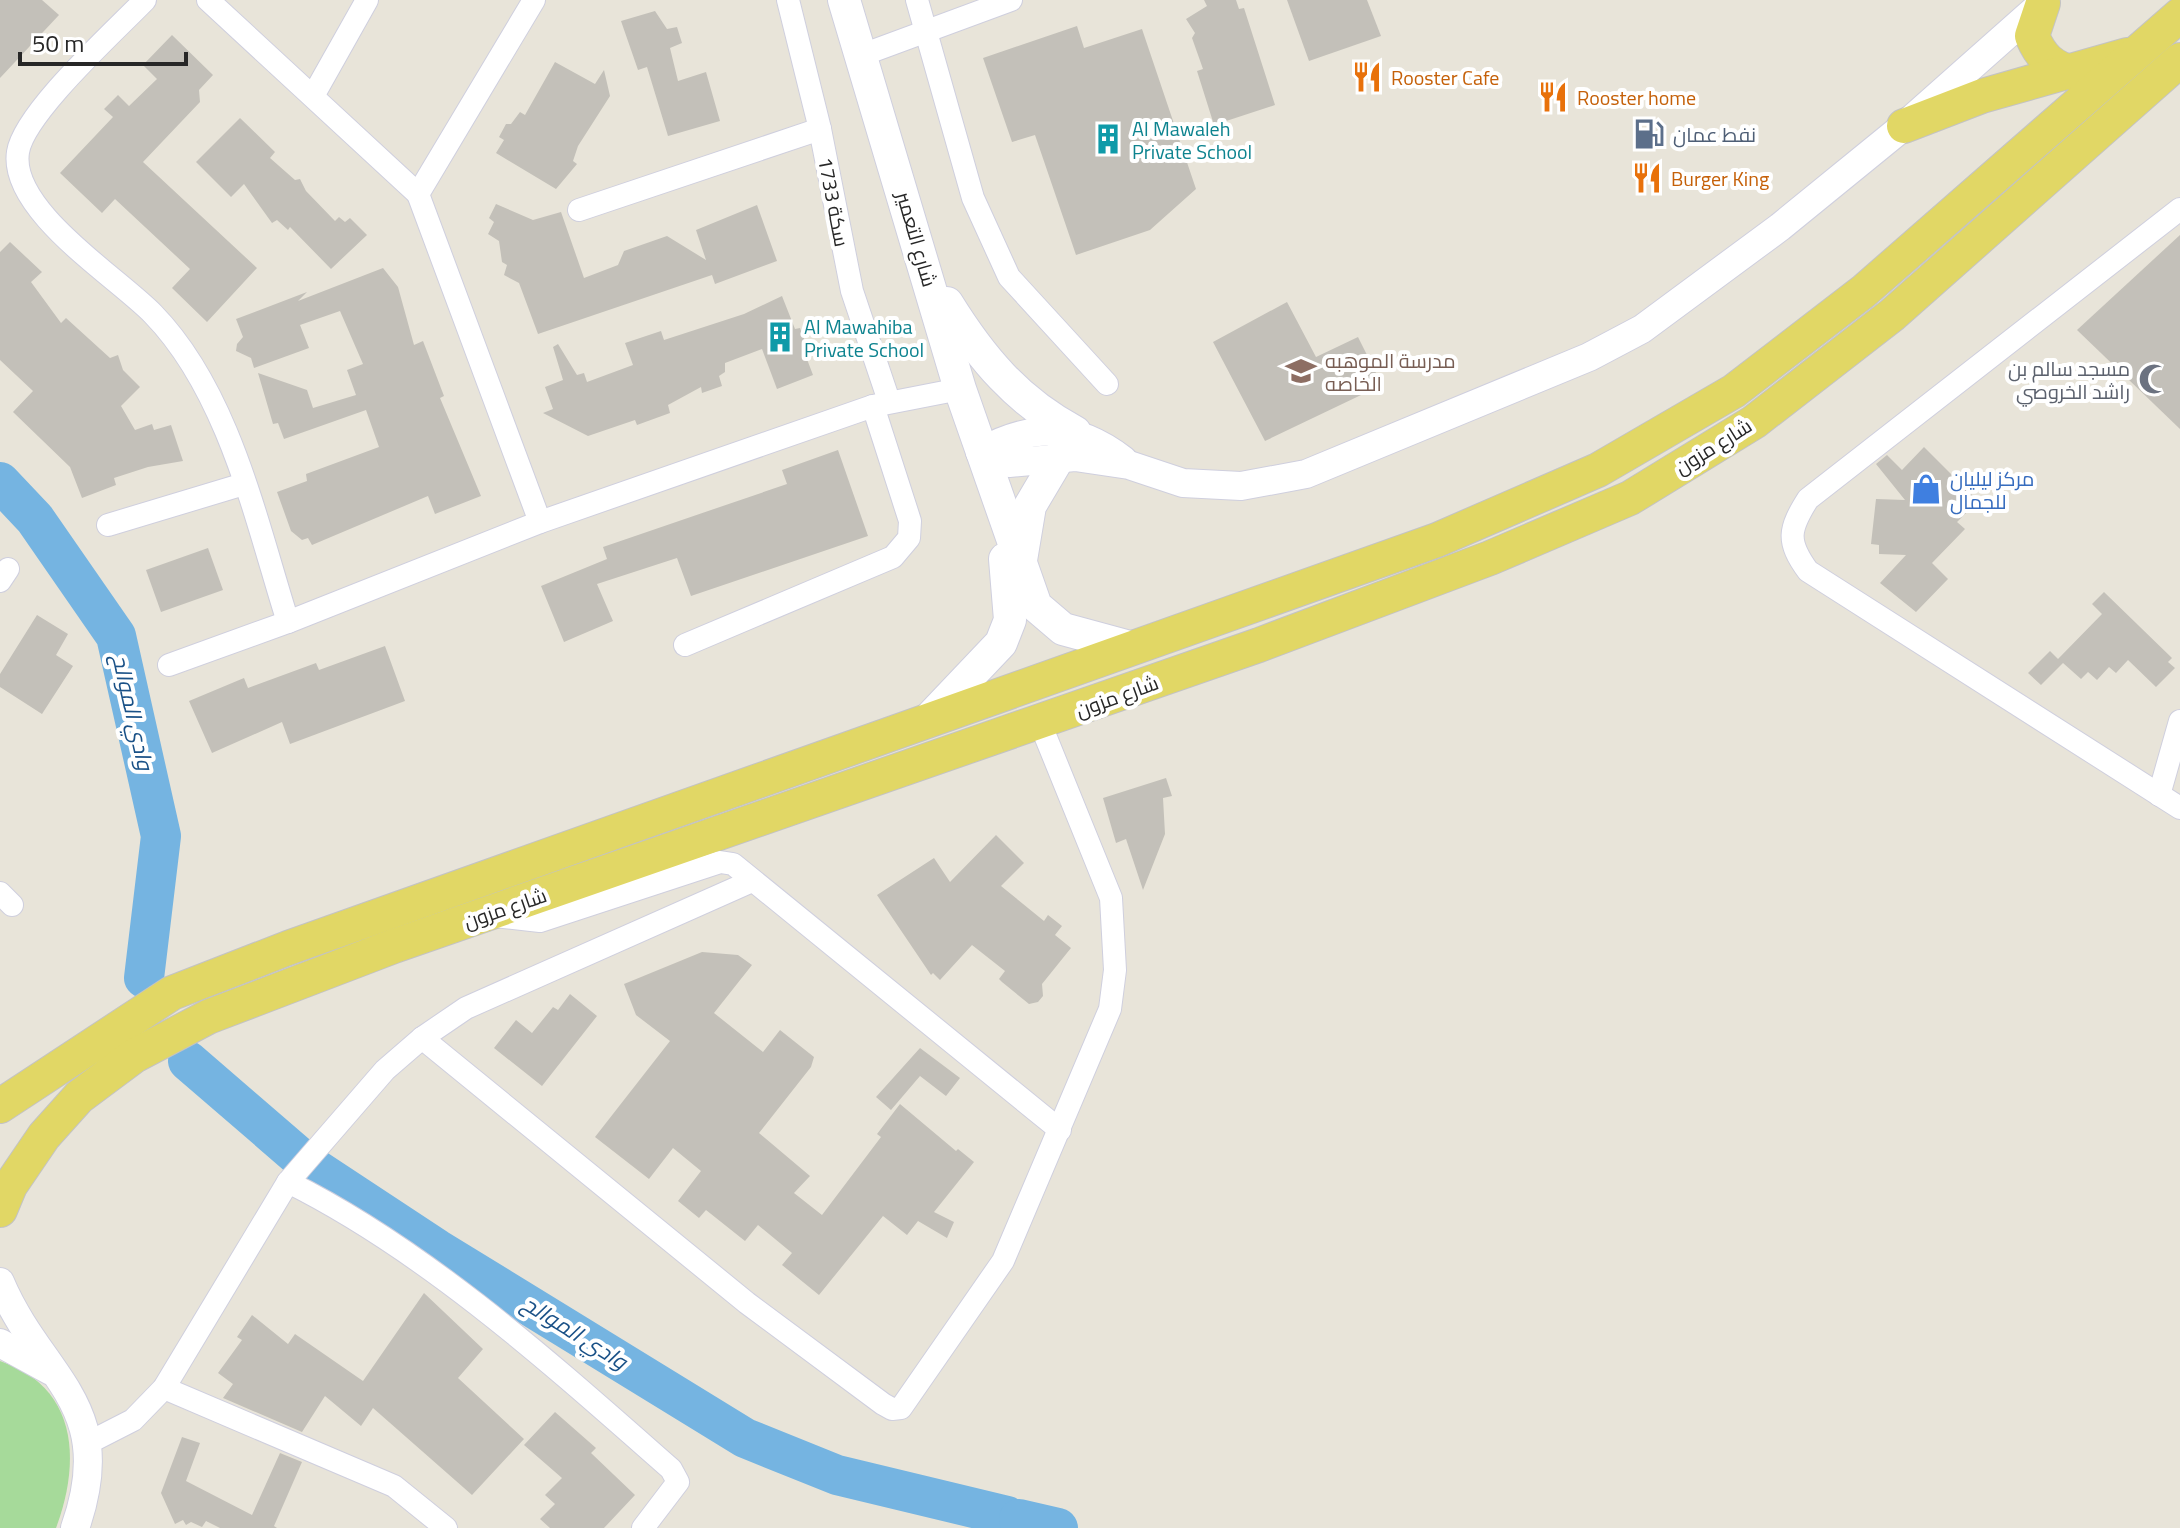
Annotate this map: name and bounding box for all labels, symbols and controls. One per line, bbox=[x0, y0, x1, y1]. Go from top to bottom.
scale bar bbox=[20, 16, 186, 66]
text: 50 m bbox=[32, 25, 84, 61]
restaurant icon: Rooster Cafe bbox=[1350, 60, 1384, 94]
place label: Rooster Cafe bbox=[1391, 62, 1499, 93]
restaurant icon: Rooster home bbox=[1536, 80, 1570, 114]
place label: Rooster home bbox=[1577, 82, 1696, 113]
place label: Al Mawaleh Private School bbox=[1132, 113, 1252, 167]
fuel station icon: نفط عمان bbox=[1632, 117, 1666, 151]
place label: نفط عمان bbox=[1673, 119, 1756, 150]
building icon: Al Mawaleh Private School bbox=[1091, 122, 1125, 156]
street label: سكة 1733 bbox=[810, 155, 858, 249]
restaurant icon: Burger King bbox=[1630, 161, 1664, 195]
place label: Burger King bbox=[1671, 163, 1769, 194]
street label: شارع التعمير bbox=[888, 187, 945, 290]
place label: Al Mawahiba Private School bbox=[804, 311, 924, 365]
building icon: Al Mawahiba Private School bbox=[763, 320, 797, 354]
place label: مدرسة الموهبه الخاصه bbox=[1325, 345, 1456, 399]
place label: مسجد سالم بن راشد الخروصي bbox=[2008, 353, 2130, 407]
school or university icon: مدرسة الموهبه الخاصه bbox=[1284, 354, 1318, 388]
mosque icon: مسجد سالم بن راشد الخروصي bbox=[2137, 362, 2171, 396]
street label: شارع مزون bbox=[1668, 410, 1758, 482]
place label: مركز ليليان للجمال bbox=[1950, 463, 2034, 517]
shop icon: مركز ليليان للجمال bbox=[1909, 472, 1943, 506]
water label: وادي الموالح bbox=[102, 650, 163, 776]
street label: شارع مزون bbox=[1071, 667, 1163, 725]
street label: شارع مزون bbox=[459, 879, 551, 937]
water label: وادي الموالح bbox=[514, 1286, 636, 1380]

